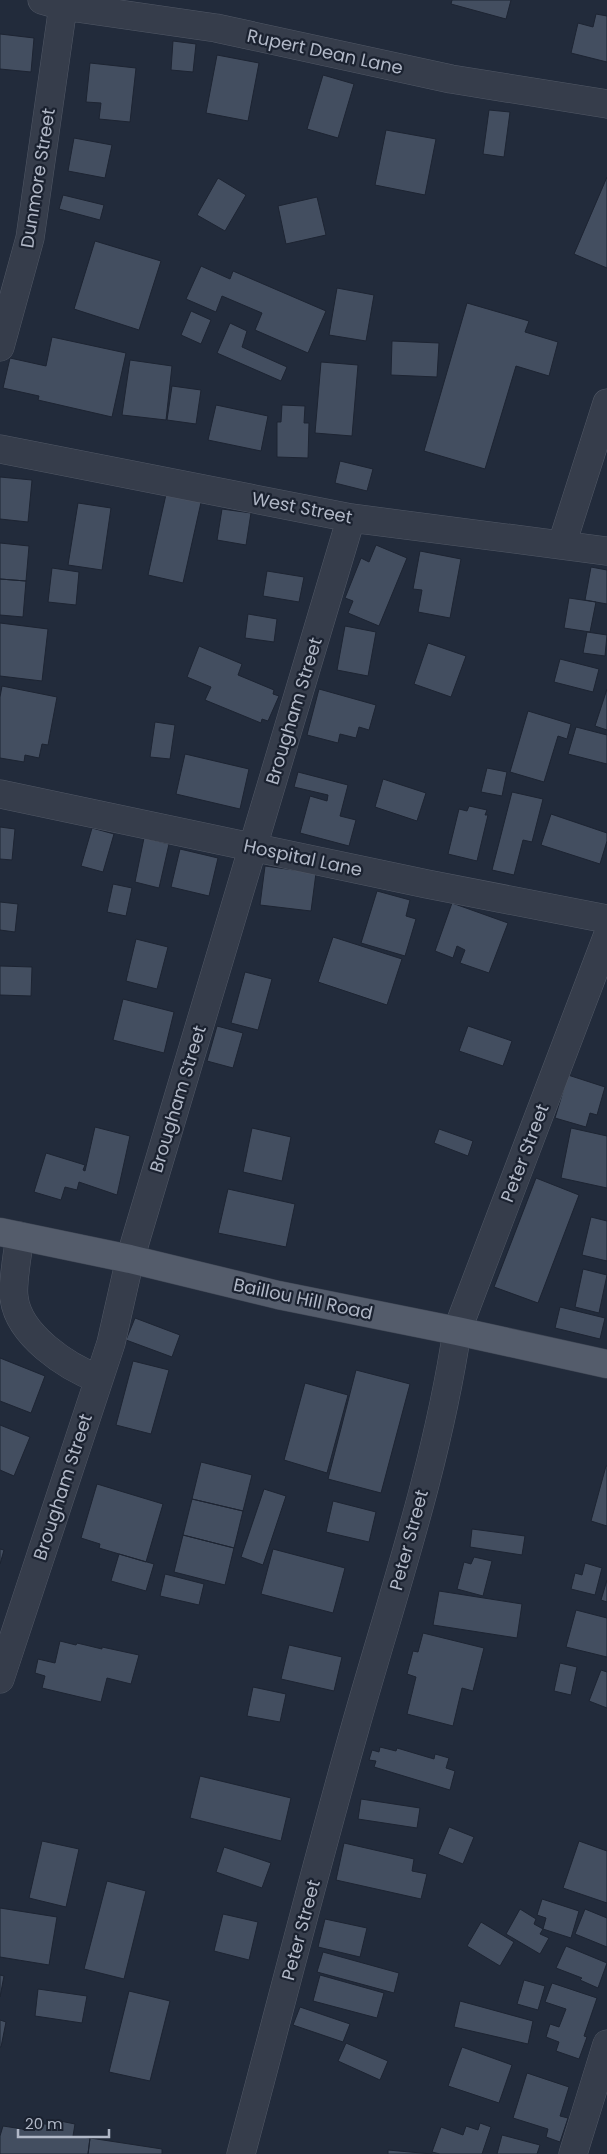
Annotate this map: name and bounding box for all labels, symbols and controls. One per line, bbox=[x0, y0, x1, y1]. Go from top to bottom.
street label: Rupert Dean Lane bbox=[245, 23, 405, 80]
street label: Dunmore Street bbox=[14, 106, 61, 250]
street label: West Street bbox=[250, 485, 355, 530]
street label: Brougham Street bbox=[259, 634, 328, 788]
street label: Hospital Lane bbox=[242, 833, 365, 882]
street label: Brougham Street bbox=[143, 1022, 212, 1176]
street label: Peter Street bbox=[494, 1100, 555, 1206]
street label: Baillou Hill Road bbox=[231, 1272, 375, 1325]
street label: Brougham Street bbox=[27, 1410, 98, 1563]
street label: Peter Street bbox=[383, 1487, 434, 1593]
street label: Peter Street bbox=[275, 1877, 326, 1983]
scale bar bbox=[18, 2106, 109, 2138]
text: 20 m bbox=[25, 2113, 63, 2134]

